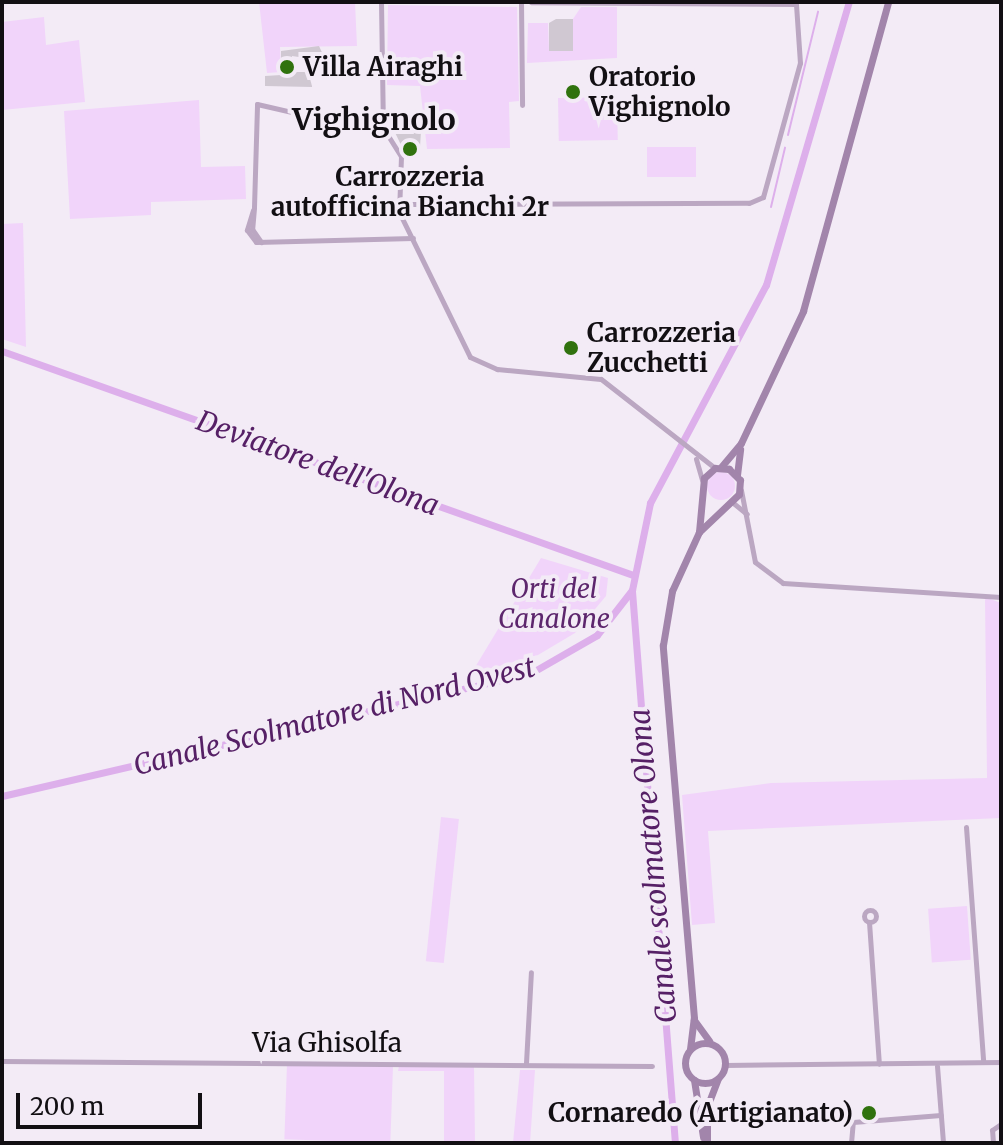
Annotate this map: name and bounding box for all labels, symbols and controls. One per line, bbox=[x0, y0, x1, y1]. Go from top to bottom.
place label: Villa Airaghi bbox=[303, 51, 463, 83]
marker: Villa Airaghi bbox=[278, 58, 296, 76]
place label: Oratorio Vighignolo bbox=[589, 61, 731, 122]
marker: Oratorio Vighignolo bbox=[564, 83, 582, 101]
district label: Vighignolo bbox=[292, 101, 456, 137]
marker: Carrozzeria autofficina Bianchi 2r bbox=[401, 140, 419, 158]
place label: Carrozzeria autofficina Bianchi 2r bbox=[271, 161, 549, 222]
place label: Carrozzeria Zucchetti bbox=[587, 317, 736, 378]
marker: Carrozzeria Zucchetti bbox=[562, 339, 580, 357]
water label: Deviatore dell'Olona bbox=[192, 404, 444, 522]
park label: Orti del Canalone bbox=[498, 573, 610, 634]
water label: Canale Scolmatore di Nord Ovest bbox=[130, 650, 538, 782]
water label: Canale scolmatore Olona bbox=[623, 708, 683, 1024]
street label: Via Ghisolfa bbox=[252, 1027, 402, 1059]
scale bar bbox=[20, 1077, 206, 1127]
text: 200 m bbox=[30, 1091, 104, 1122]
place label: Cornaredo (Artigianato) bbox=[548, 1097, 853, 1129]
marker: Cornaredo (Artigianato) bbox=[860, 1104, 878, 1122]

